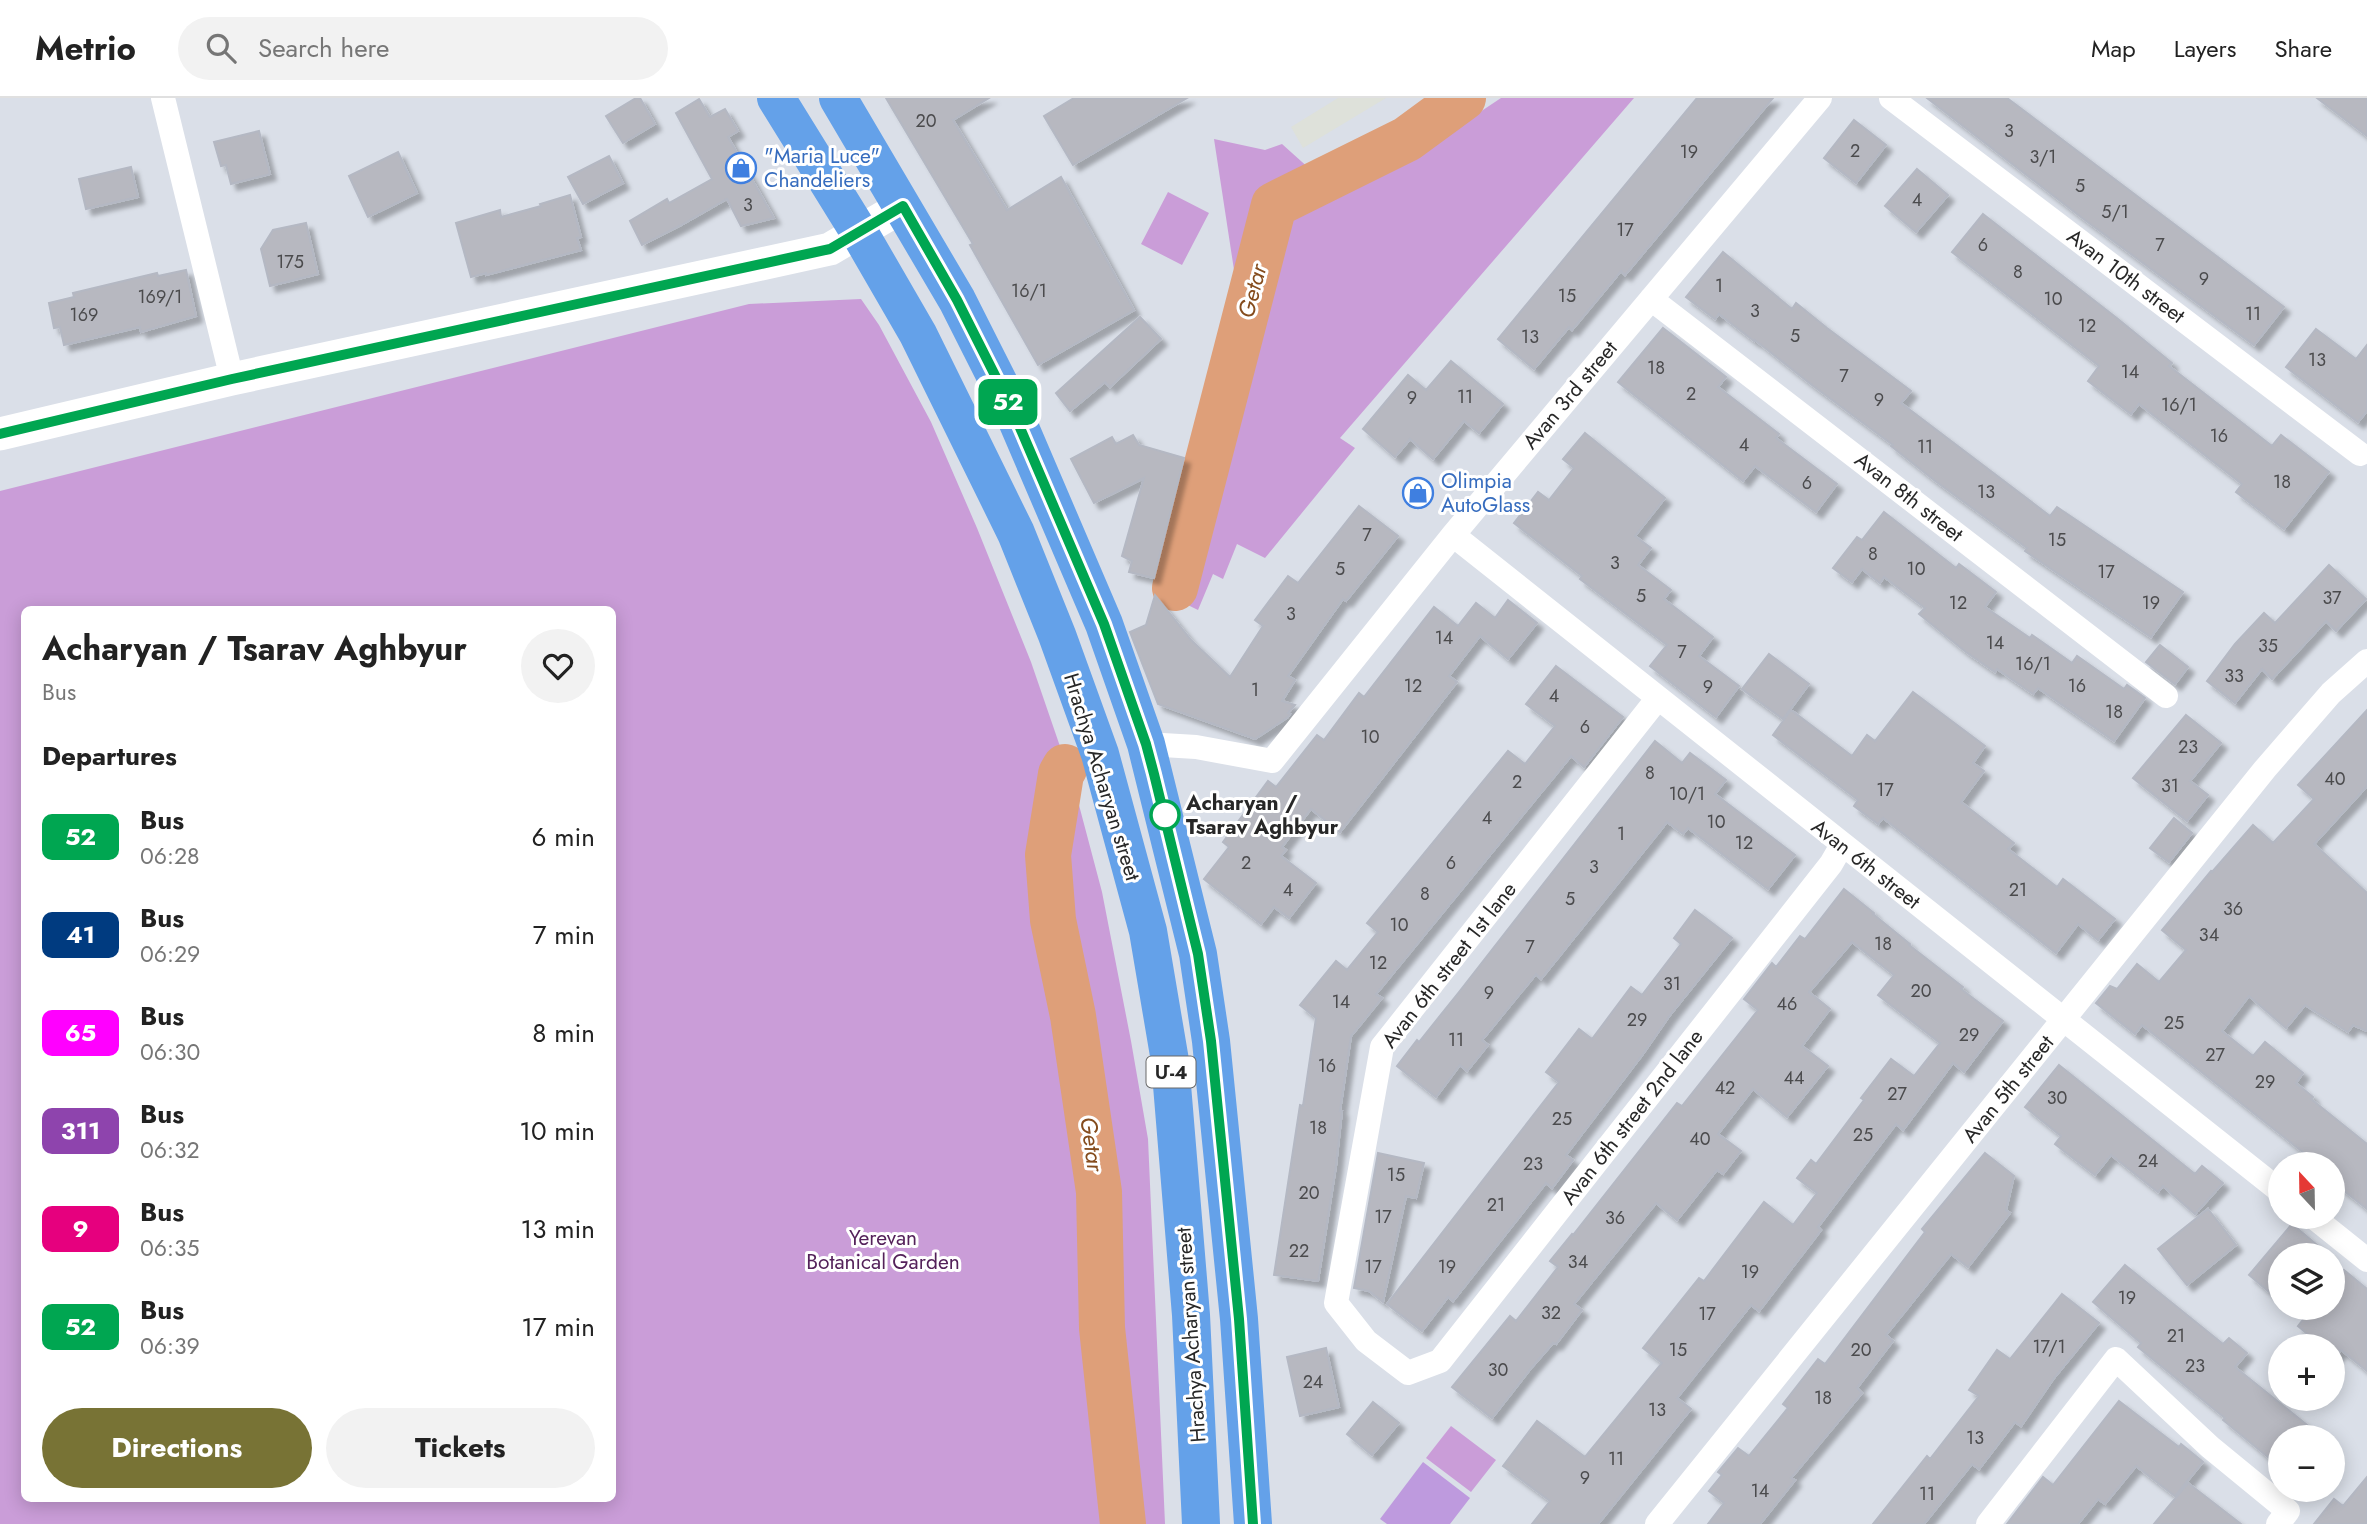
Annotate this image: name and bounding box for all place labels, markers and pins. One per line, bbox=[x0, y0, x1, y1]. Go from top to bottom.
place label: "Maria Luce" Chandeliers bbox=[764, 141, 880, 195]
shop icon: "Maria Luce" Chandeliers bbox=[724, 151, 758, 185]
place label: Olimpia AutoGlass bbox=[1441, 466, 1530, 520]
shop icon: Olimpia AutoGlass bbox=[1401, 476, 1435, 510]
place label: Acharyan / Tsarav Aghbyur bbox=[1185, 788, 1339, 842]
marker: Acharyan / Tsarav Aghbyur bbox=[1150, 800, 1180, 830]

